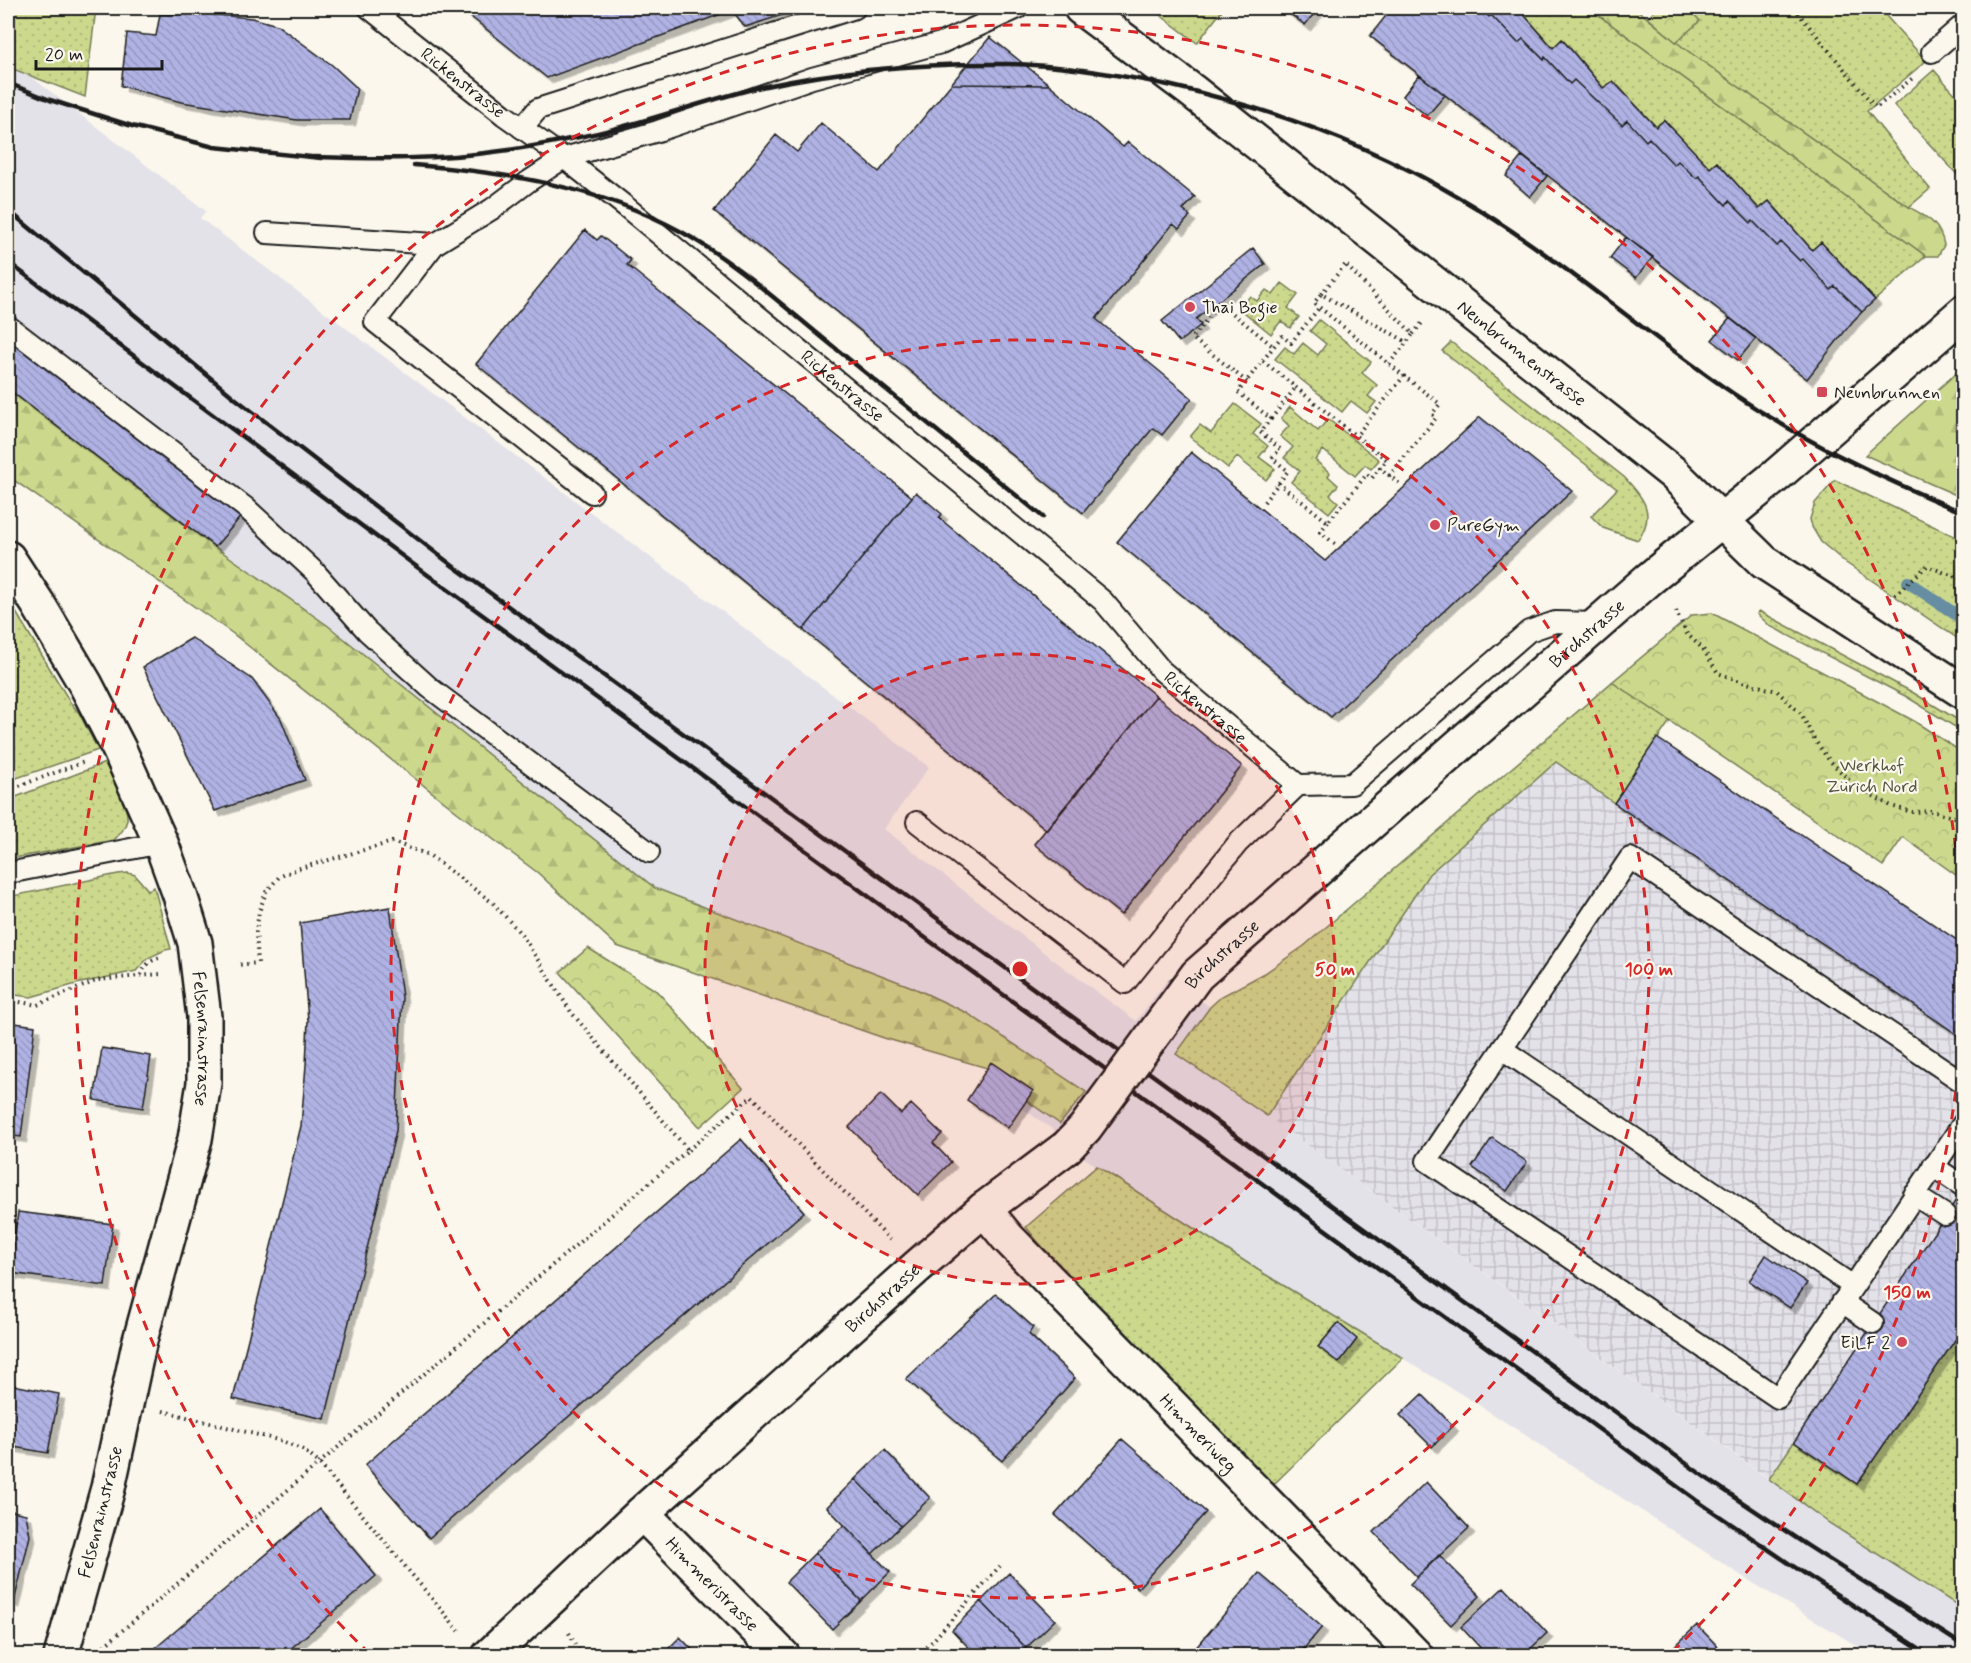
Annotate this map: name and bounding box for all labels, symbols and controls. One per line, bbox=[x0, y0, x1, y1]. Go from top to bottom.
scale bar bbox=[36, 33, 162, 71]
street label: Rickenstrasse bbox=[415, 42, 510, 124]
text: 20 m bbox=[45, 43, 83, 67]
street label: Neunbrunnenstrasse bbox=[1452, 295, 1591, 413]
place label: Thai Bogie bbox=[1202, 296, 1278, 322]
marker: Thai Bogie bbox=[1183, 300, 1197, 314]
street label: Rickenstrasse bbox=[795, 345, 889, 428]
place label: Neunbrunnen bbox=[1834, 381, 1940, 405]
marker: Neunbrunnen bbox=[1815, 385, 1829, 399]
place label: PureGym bbox=[1447, 514, 1520, 538]
marker: PureGym bbox=[1428, 518, 1442, 532]
street label: Birchstrasse bbox=[1545, 594, 1631, 674]
street label: Rickenstrasse bbox=[1158, 666, 1251, 750]
park label: Werkhof Zürich Nord bbox=[1826, 754, 1918, 799]
street label: Birchstrasse bbox=[1180, 915, 1265, 994]
text: 50 m bbox=[1315, 958, 1355, 982]
text: 100 m bbox=[1625, 958, 1673, 982]
centre of rings bbox=[1010, 959, 1030, 979]
street label: Felsenrainstrasse bbox=[186, 970, 215, 1108]
street label: Birchstrasse bbox=[840, 1259, 926, 1339]
text: 150 m bbox=[1883, 1281, 1931, 1305]
place label: EiLF 2 bbox=[1840, 1331, 1890, 1355]
marker: EiLF 2 bbox=[1895, 1335, 1909, 1349]
street label: Himmeriweg bbox=[1154, 1389, 1242, 1479]
street label: Felsenrainstrasse bbox=[73, 1444, 129, 1581]
street label: Himmeristrasse bbox=[659, 1532, 764, 1638]

